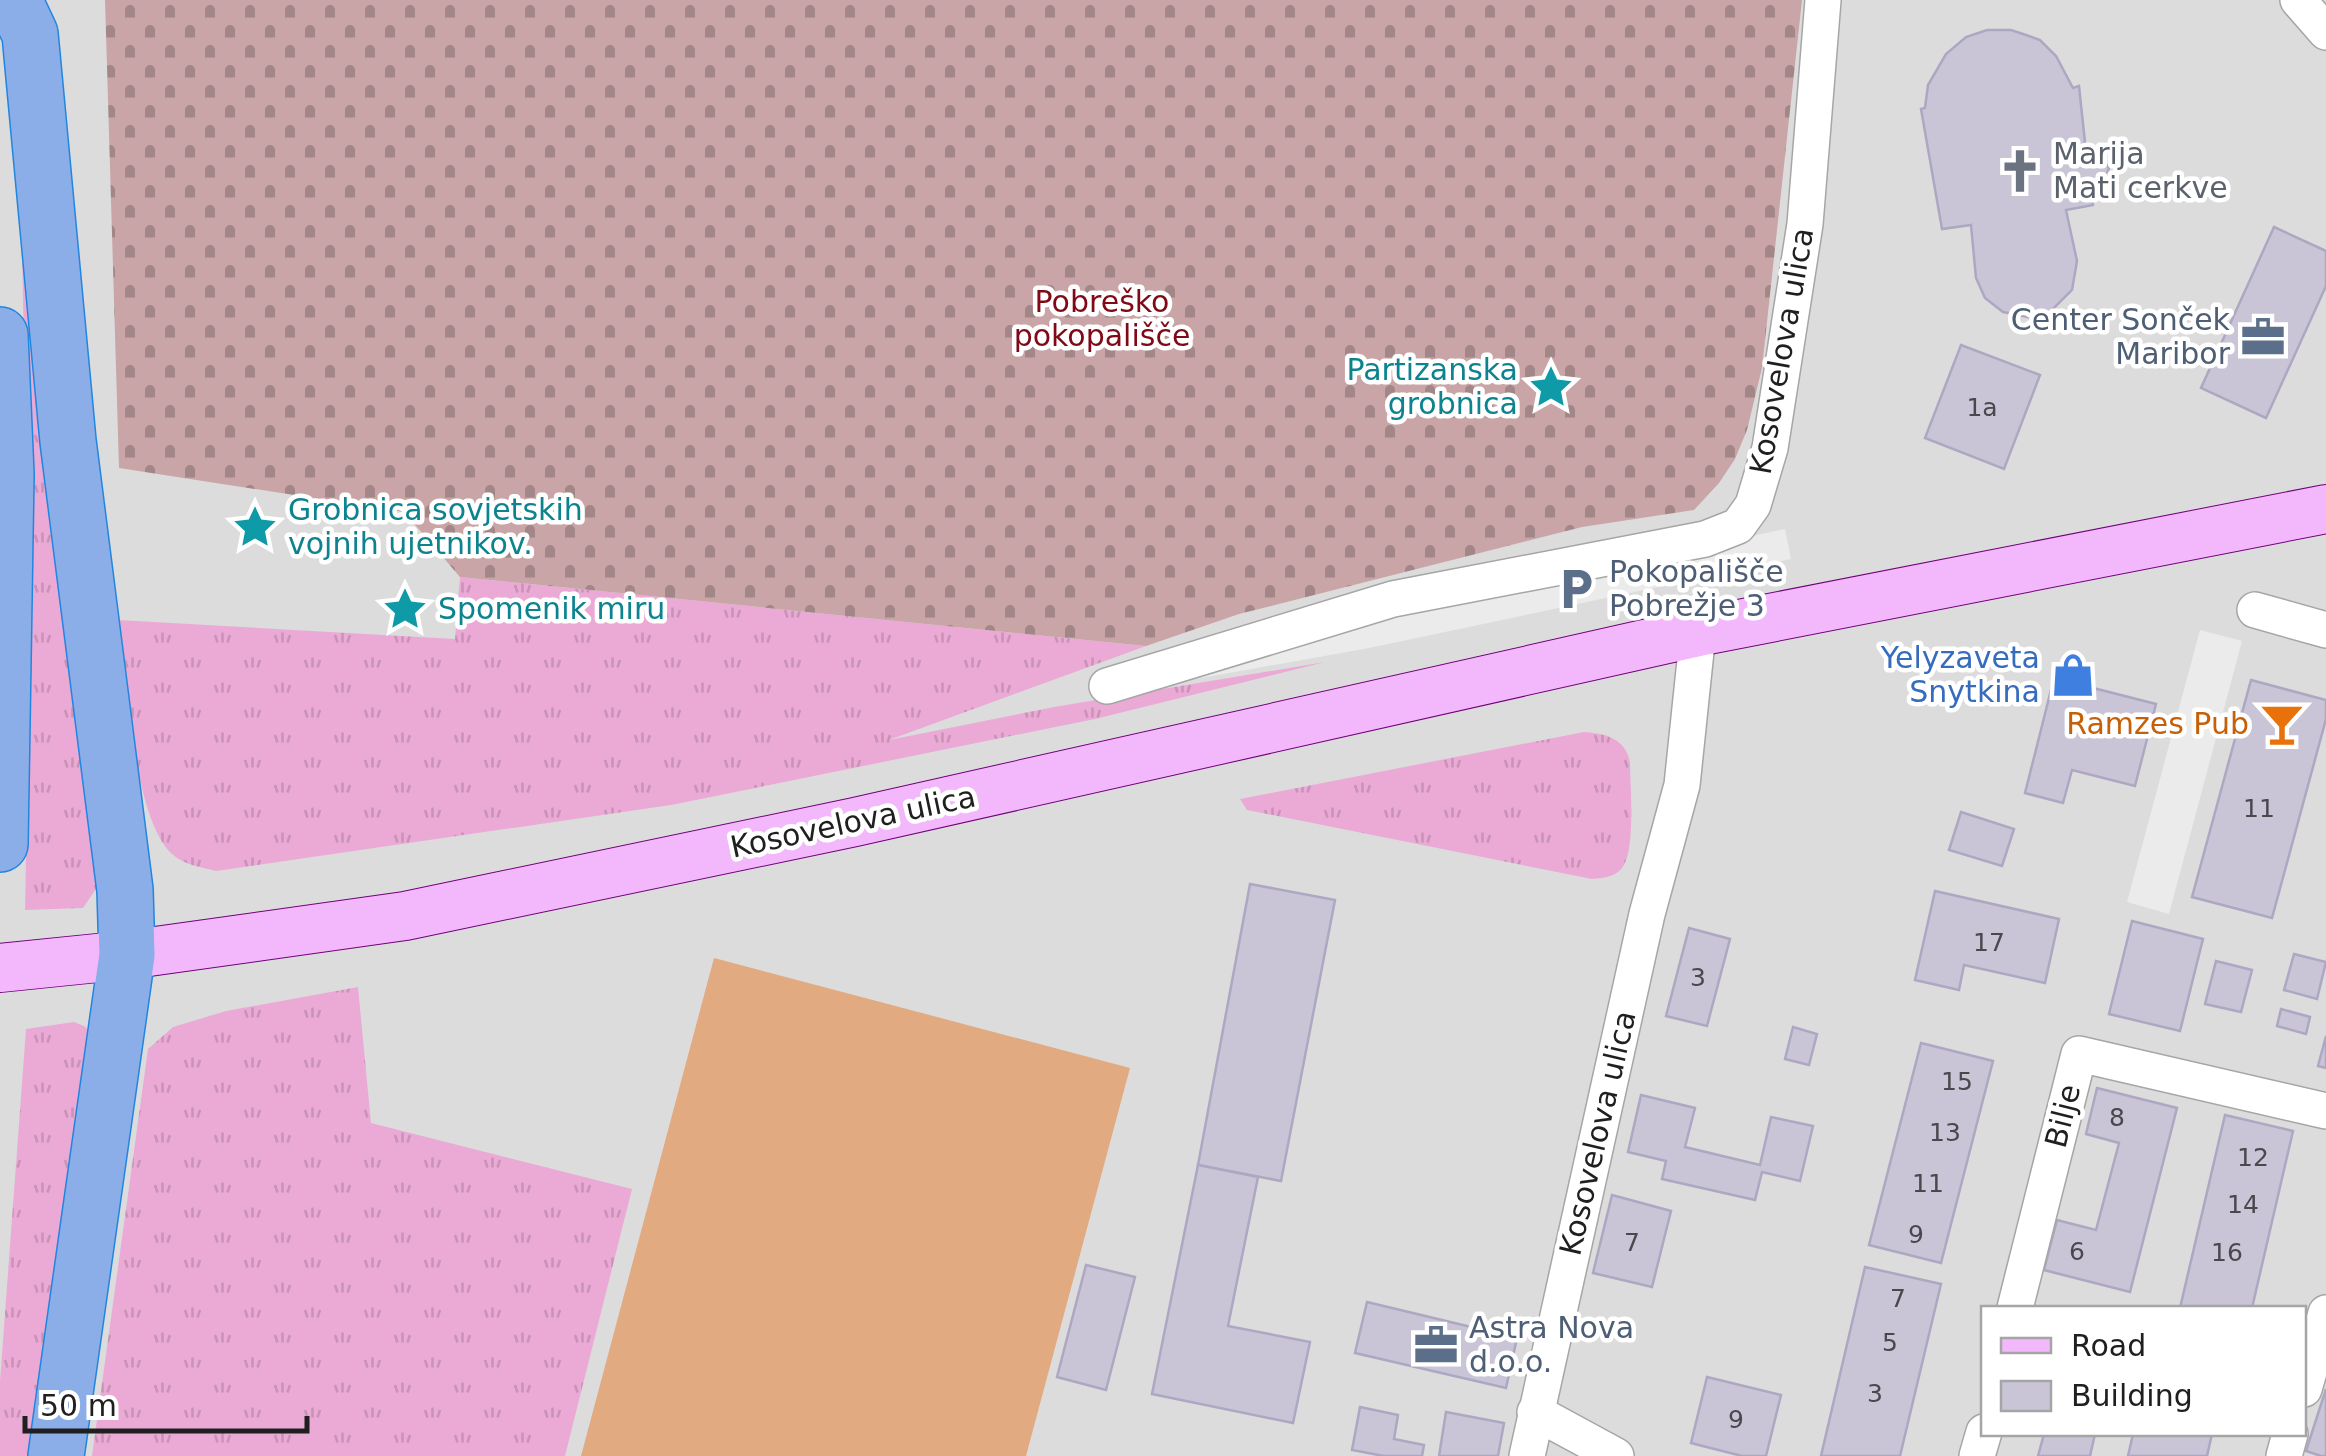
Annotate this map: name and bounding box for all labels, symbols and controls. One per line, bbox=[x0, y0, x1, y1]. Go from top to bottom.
place label: Marija Mati cerkve bbox=[2053, 136, 2228, 205]
church icon: Marija Mati cerkve bbox=[1996, 147, 2044, 195]
street label: Kosovelova ulica bbox=[1743, 225, 1820, 477]
park label: Pobreško pokopališče bbox=[1014, 284, 1190, 353]
place label: Center Sonček Maribor bbox=[2011, 302, 2231, 371]
office icon: Center Sonček Maribor bbox=[2239, 313, 2287, 361]
place label: Partizanska grobnica bbox=[1346, 352, 1518, 421]
place icon: Partizanska grobnica bbox=[1527, 363, 1575, 411]
house number: 1a bbox=[1966, 393, 1998, 422]
place label: Grobnica sovjetskih vojnih ujetnikov. bbox=[288, 492, 583, 561]
place icon: Grobnica sovjetskih vojnih ujetnikov. bbox=[231, 503, 279, 551]
place label: Pokopališče Pobrežje 3 bbox=[1609, 554, 1784, 623]
parking icon: Pokopališče Pobrežje 3 bbox=[1552, 565, 1600, 613]
place icon: Spomenik miru bbox=[381, 585, 429, 633]
place label: Spomenik miru bbox=[438, 591, 665, 626]
place label: Yelyzaveta Snytkina bbox=[1880, 640, 2040, 709]
shop icon: Yelyzaveta Snytkina bbox=[2049, 651, 2097, 699]
bar icon: Ramzes Pub bbox=[2258, 700, 2306, 748]
place label: Ramzes Pub bbox=[2066, 706, 2249, 741]
street label: Kosovelova ulica bbox=[727, 778, 979, 865]
house number: 11 bbox=[2243, 794, 2275, 823]
house number: 17 bbox=[1973, 928, 2005, 957]
house number: 3 bbox=[1690, 963, 1706, 992]
street label: Kosovelova ulica bbox=[1552, 1007, 1643, 1258]
house number: 15 bbox=[1941, 1067, 1973, 1096]
street label: Bilje bbox=[2038, 1081, 2087, 1151]
house number: 8 bbox=[2109, 1103, 2125, 1132]
house number: 13 bbox=[1929, 1118, 1961, 1147]
house number: 12 bbox=[2237, 1143, 2269, 1172]
house number: 11 bbox=[1912, 1169, 1944, 1198]
house number: 14 bbox=[2227, 1190, 2259, 1219]
house number: 9 bbox=[1908, 1220, 1924, 1249]
house number: 7 bbox=[1624, 1228, 1640, 1257]
house number: 6 bbox=[2069, 1237, 2085, 1266]
house number: 16 bbox=[2211, 1238, 2243, 1267]
house number: 7 bbox=[1890, 1284, 1906, 1313]
legend bbox=[1981, 1306, 2306, 1436]
place label: Astra Nova d.o.o. bbox=[1469, 1310, 1634, 1379]
office icon: Astra Nova d.o.o. bbox=[1412, 1321, 1460, 1369]
house number: 5 bbox=[1882, 1328, 1898, 1357]
text: Road bbox=[2071, 1328, 2146, 1363]
scale bar bbox=[25, 1371, 308, 1433]
text: Building bbox=[2071, 1378, 2193, 1413]
house number: 3 bbox=[1867, 1379, 1883, 1408]
text: 50 m bbox=[40, 1388, 117, 1423]
house number: 9 bbox=[1728, 1405, 1744, 1434]

